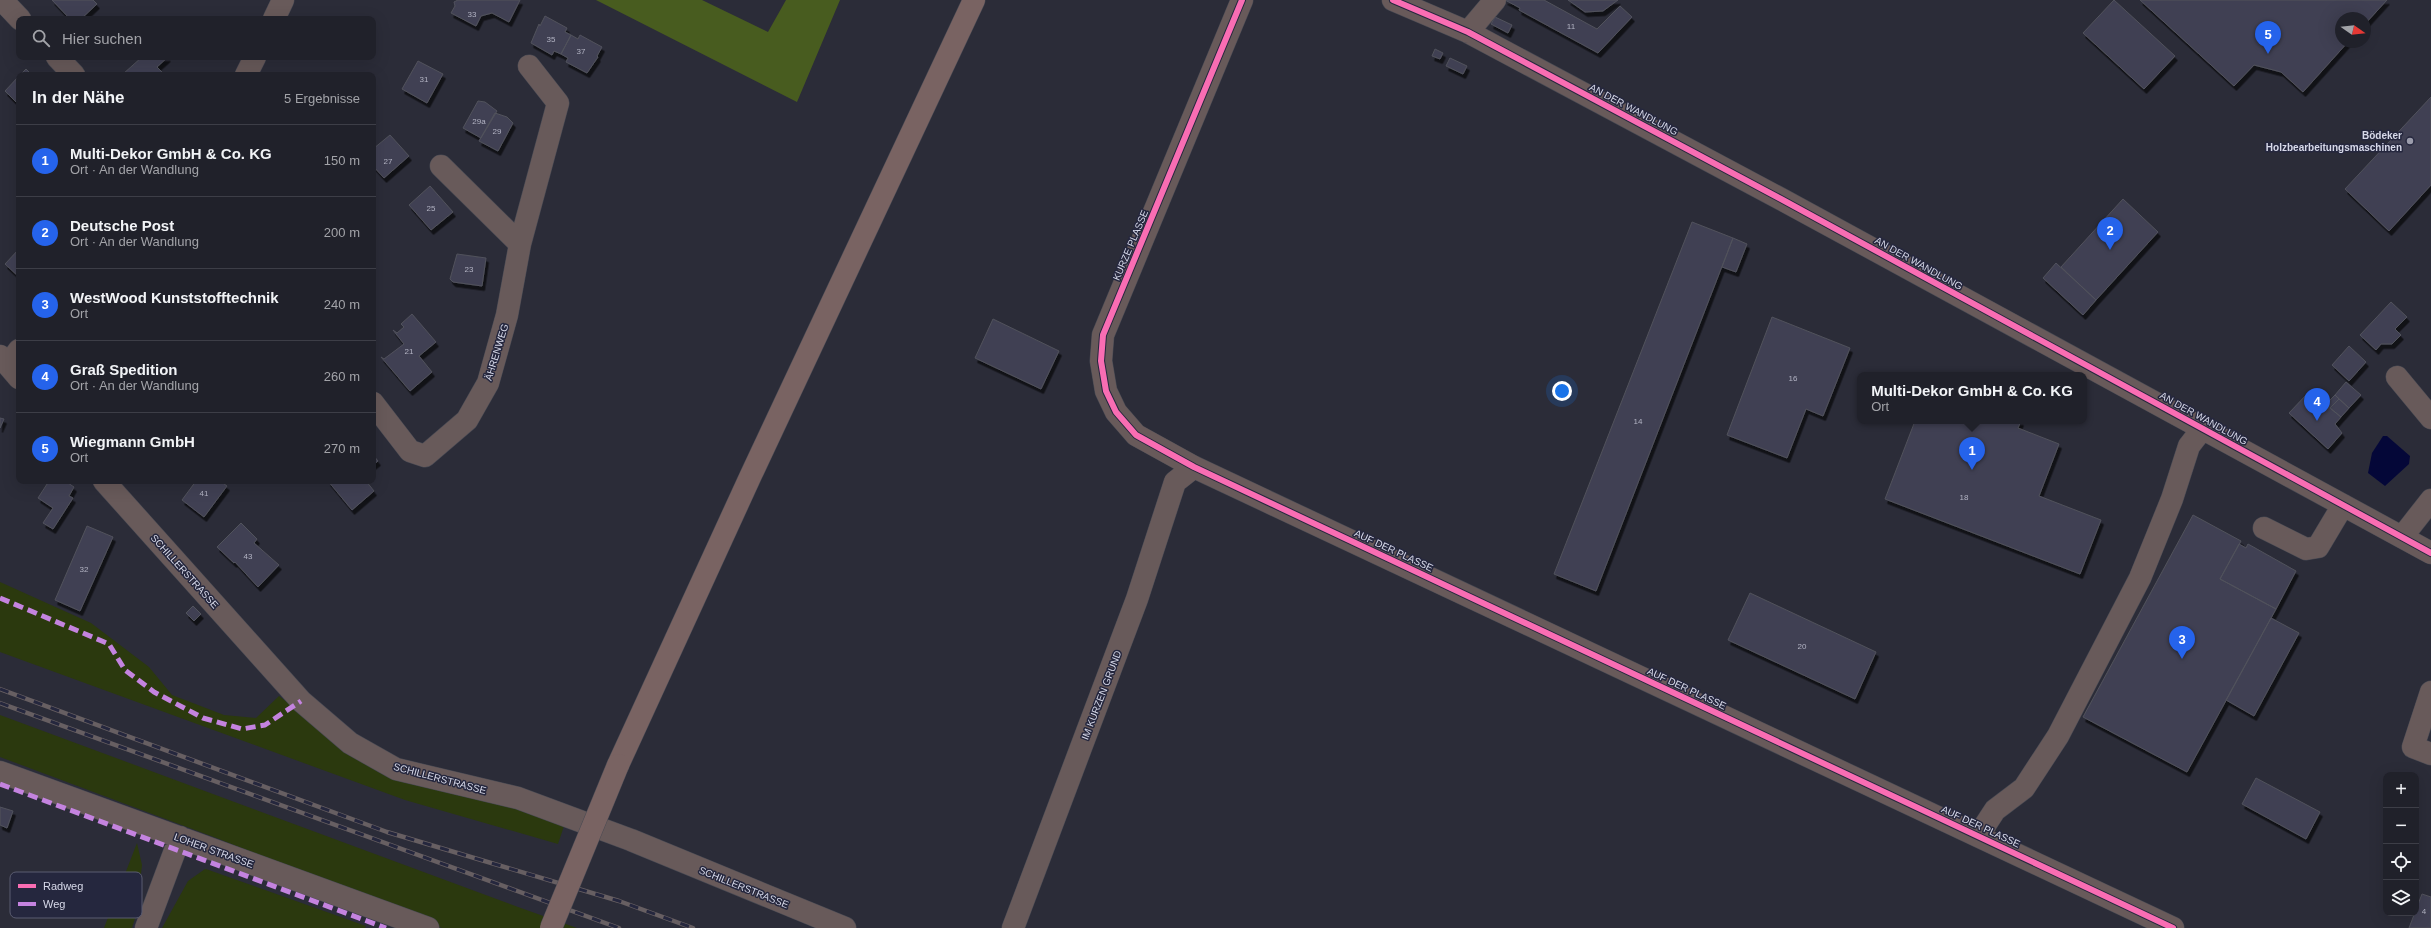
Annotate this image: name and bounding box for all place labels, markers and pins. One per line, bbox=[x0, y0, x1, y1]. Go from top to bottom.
pin: 5 bbox=[2255, 21, 2281, 54]
place label: Bödeker Holzbearbeitungsmaschinen bbox=[2266, 130, 2402, 153]
marker: Bödeker Holzbearbeitungsmaschinen bbox=[2405, 136, 2415, 146]
pin: 2 bbox=[2097, 217, 2123, 250]
pin: 4 bbox=[2304, 388, 2330, 421]
pin: 1 bbox=[1959, 437, 1985, 470]
pin: 3 bbox=[2169, 626, 2195, 659]

